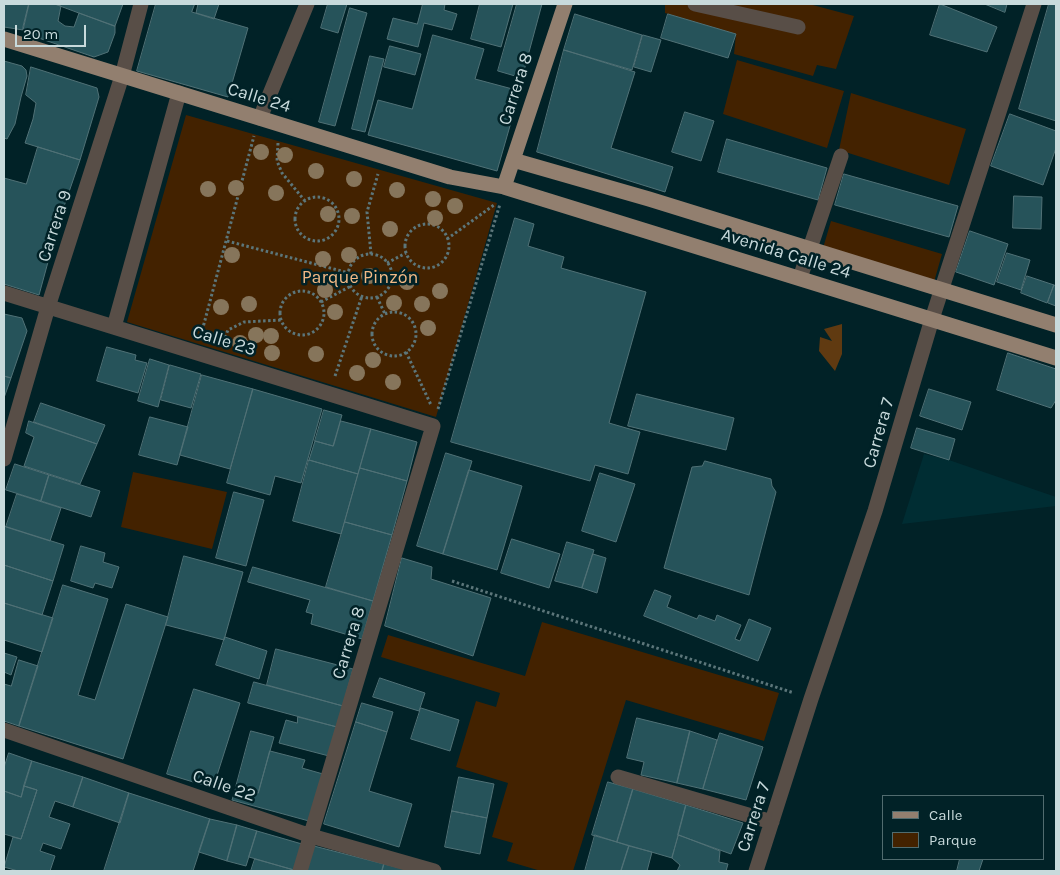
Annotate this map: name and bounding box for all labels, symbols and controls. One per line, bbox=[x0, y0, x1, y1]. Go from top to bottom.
scale bar bbox=[18, 15, 89, 47]
text: 20 m bbox=[23, 25, 58, 43]
street label: Carrera 8 bbox=[494, 50, 538, 128]
street label: Calle 24 bbox=[225, 78, 293, 118]
street label: Carrera 9 bbox=[33, 187, 77, 265]
street label: Avenida Calle 24 bbox=[719, 224, 853, 284]
park label: Parque Pinzón bbox=[302, 267, 418, 289]
street label: Calle 23 bbox=[189, 321, 259, 361]
street label: Carrera 7 bbox=[859, 395, 899, 471]
street label: Carrera 8 bbox=[328, 604, 370, 682]
street label: Calle 22 bbox=[190, 765, 258, 807]
street label: Carrera 7 bbox=[733, 779, 775, 855]
legend bbox=[882, 795, 1045, 860]
text: Calle bbox=[929, 806, 963, 824]
text: Parque bbox=[929, 831, 977, 849]

